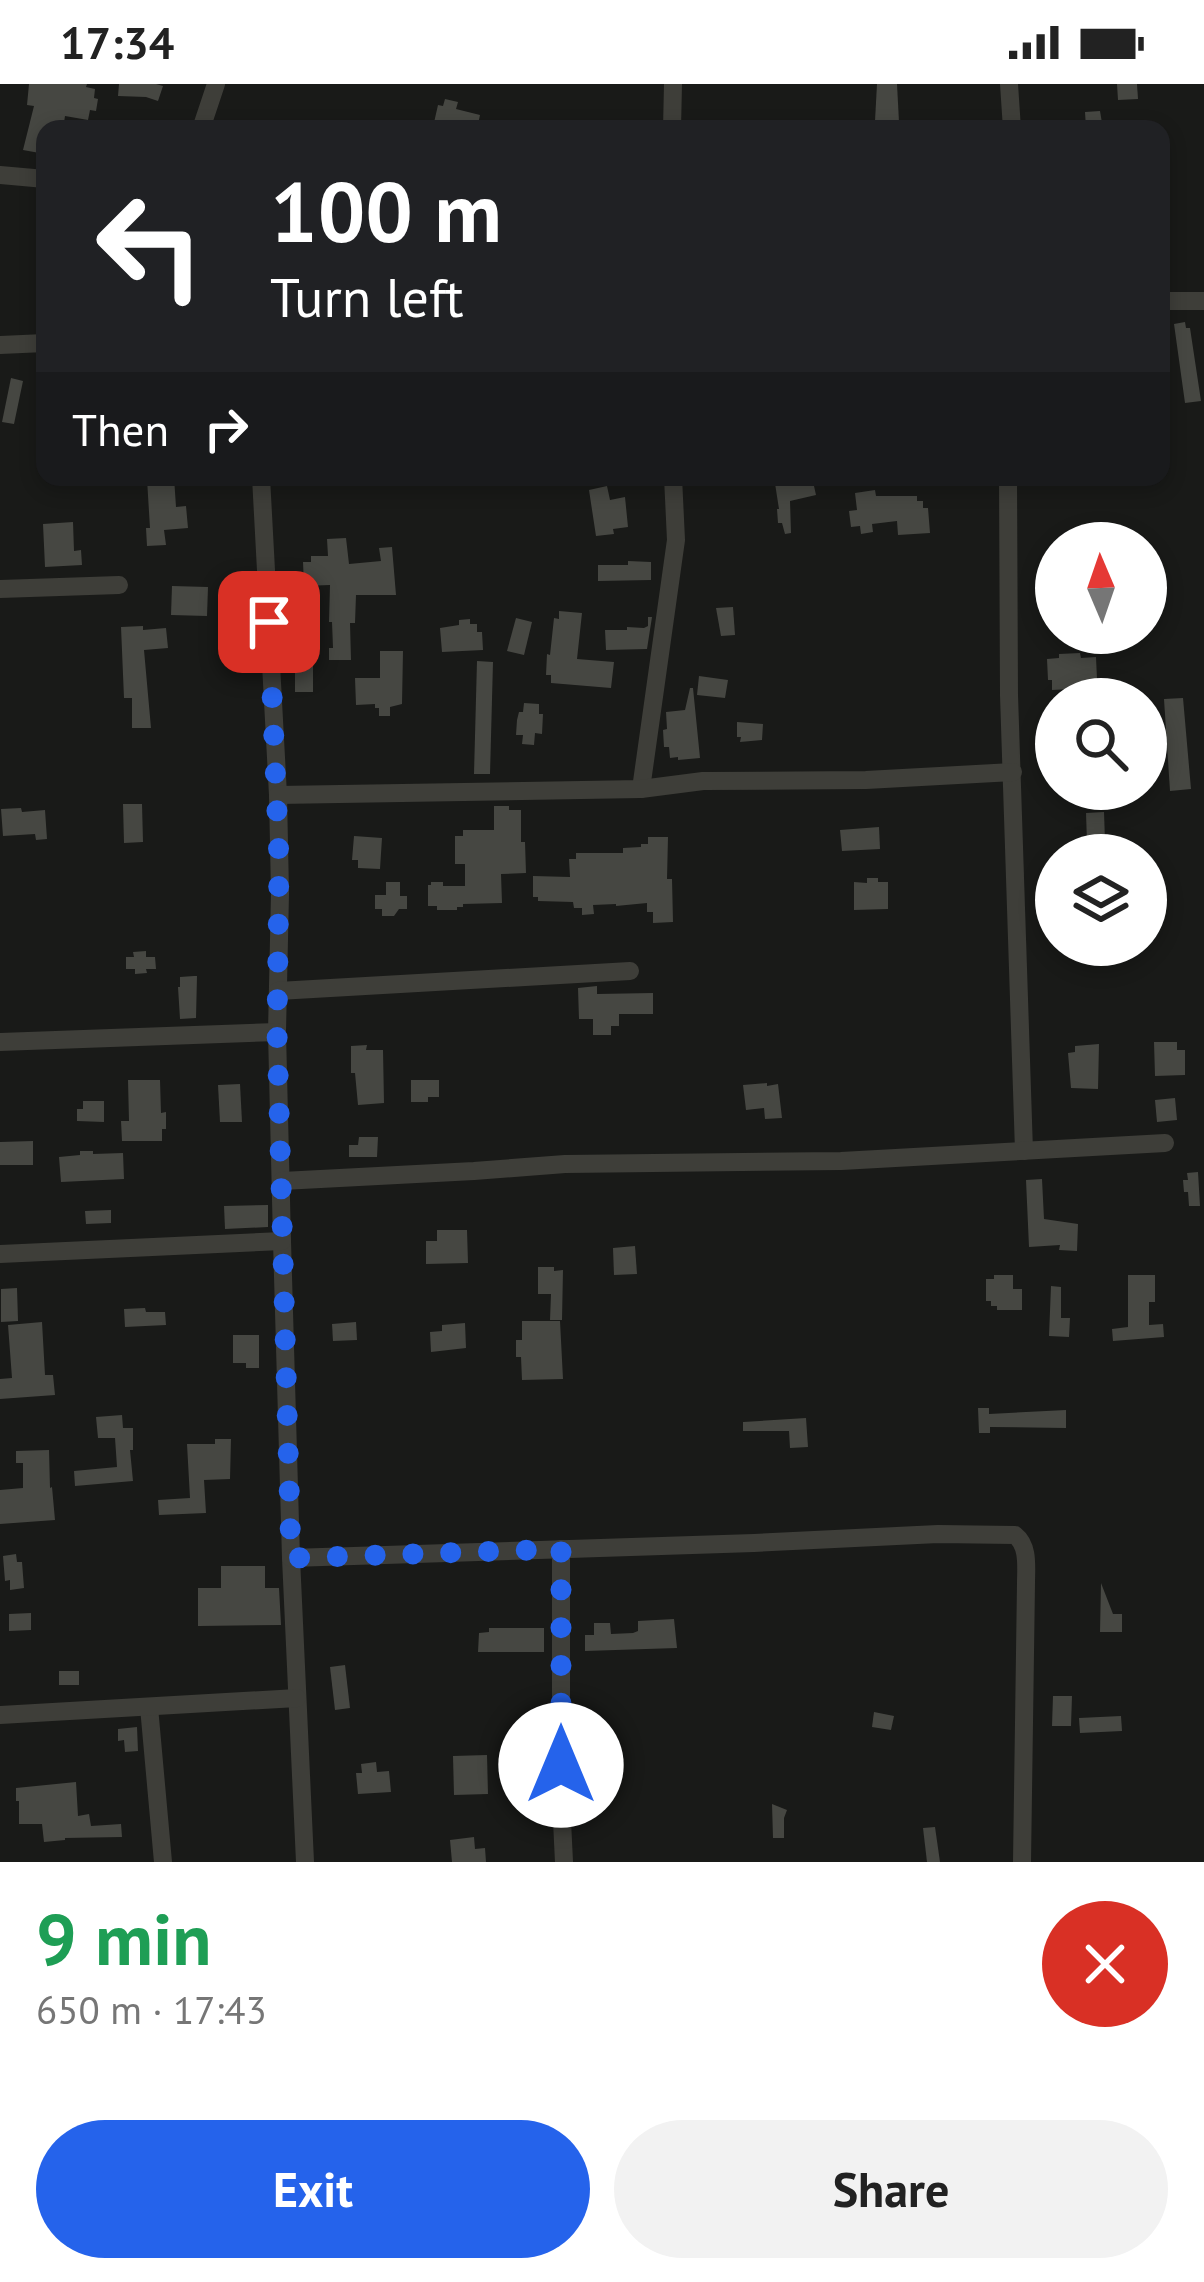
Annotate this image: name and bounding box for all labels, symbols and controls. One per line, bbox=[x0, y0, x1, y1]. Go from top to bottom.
text: 17:34 bbox=[60, 13, 174, 71]
text: 100 m bbox=[270, 156, 502, 265]
icon: left bbox=[72, 168, 228, 324]
text: Turn left bbox=[270, 262, 464, 332]
icon: right bbox=[193, 396, 259, 462]
text: Then bbox=[72, 400, 169, 458]
north arrow bbox=[1035, 522, 1167, 654]
map controls bbox=[1035, 522, 1167, 966]
pin bbox=[218, 571, 320, 673]
icon: arrive bbox=[236, 589, 302, 655]
button: search bbox=[1035, 678, 1167, 810]
button: layers bbox=[1035, 834, 1167, 966]
position arrow bbox=[498, 1702, 624, 1828]
text: 9 min bbox=[36, 1892, 212, 1985]
button: close bbox=[1042, 1901, 1168, 2027]
text: 650 m · 17:43 bbox=[36, 1984, 267, 2035]
button: Exit bbox=[36, 2120, 590, 2258]
button: Share bbox=[614, 2120, 1168, 2258]

